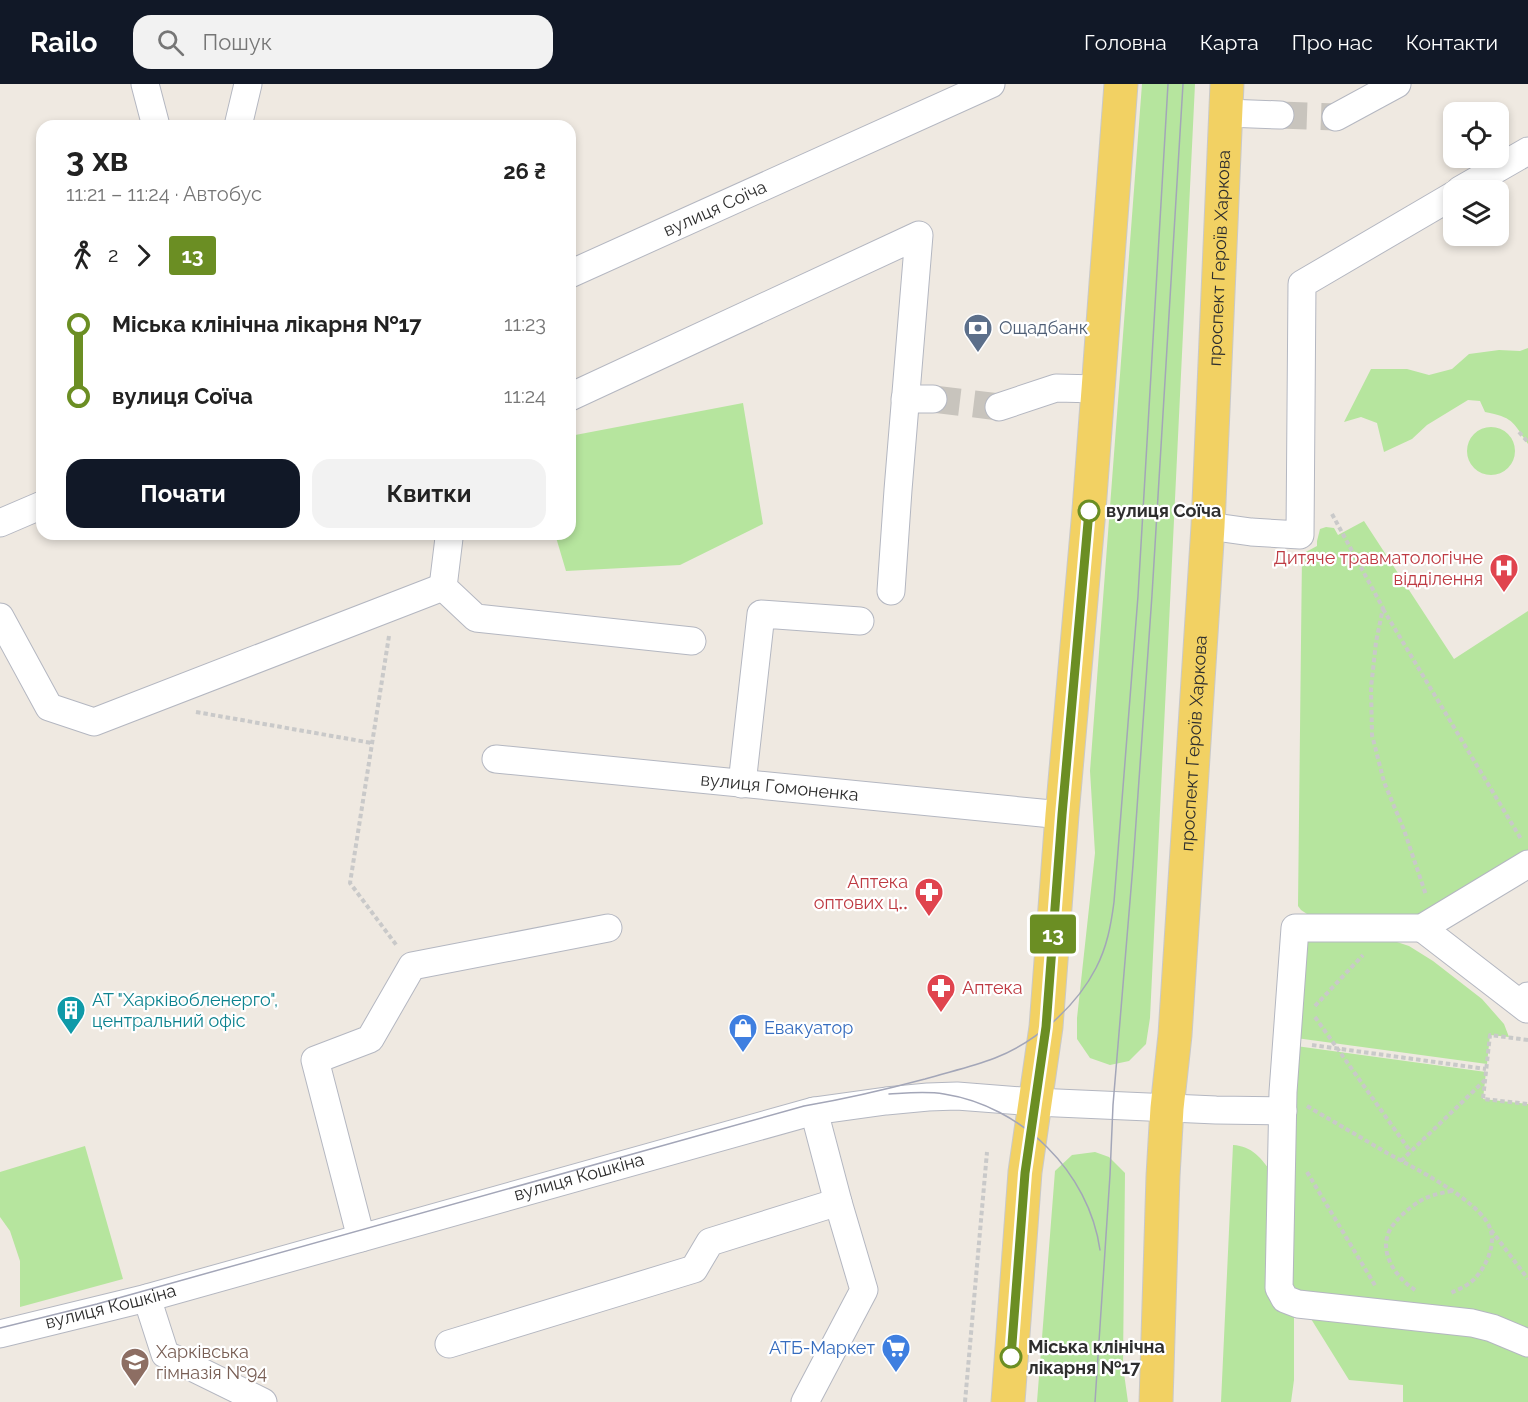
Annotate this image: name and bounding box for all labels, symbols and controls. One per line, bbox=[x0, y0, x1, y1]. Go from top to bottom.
search box bbox=[133, 15, 553, 69]
text: Railo bbox=[30, 26, 97, 59]
icon: search bbox=[154, 26, 187, 59]
text: Пошук bbox=[202, 29, 272, 55]
text: Головна bbox=[1084, 30, 1167, 55]
text: Карта bbox=[1200, 30, 1259, 55]
text: Про нас bbox=[1292, 30, 1373, 55]
text: Контакти bbox=[1406, 30, 1498, 55]
map controls bbox=[1443, 102, 1509, 246]
button: locate bbox=[1443, 102, 1509, 168]
text: 3 хв bbox=[66, 140, 129, 179]
street label: проспект Героїв Харкова bbox=[1204, 149, 1234, 367]
text: 26 ₴ bbox=[503, 158, 546, 184]
street label: вулиця Соїча bbox=[660, 176, 770, 241]
button: layers bbox=[1443, 180, 1509, 246]
text: 11:21 – 11:24 · Автобус bbox=[66, 182, 262, 206]
icon: walk bbox=[66, 239, 99, 272]
icon: forward bbox=[127, 239, 160, 272]
text: 2 bbox=[108, 243, 118, 267]
text: 13 bbox=[181, 243, 204, 268]
text: Міська клінічна лікарня №17 bbox=[112, 311, 422, 337]
text: 11:23 bbox=[504, 312, 546, 336]
bank icon: Ощадбанк bbox=[962, 312, 994, 354]
place label: Ощадбанк bbox=[999, 317, 1088, 338]
text: вулиця Соїча bbox=[112, 383, 253, 409]
text: 11:24 bbox=[504, 384, 546, 408]
button: Почати bbox=[66, 459, 300, 528]
button: Квитки bbox=[312, 459, 546, 528]
marker: вулиця Соїча bbox=[1078, 500, 1100, 522]
place label: вулиця Соїча bbox=[1106, 500, 1221, 521]
place label: Дитяче травматологічне відділення bbox=[1273, 547, 1483, 589]
hospital icon: Дитяче травматологічне відділення bbox=[1488, 552, 1520, 594]
street label: проспект Героїв Харкова bbox=[1176, 635, 1211, 852]
street label: вулиця Гомоненка bbox=[700, 768, 860, 805]
place label: Аптека оптових ц‥ bbox=[814, 871, 908, 913]
pharmacy icon: Аптека оптових ц‥ bbox=[913, 876, 945, 918]
line badge: 13 bbox=[1026, 914, 1080, 954]
text: 13 bbox=[1042, 922, 1064, 947]
pharmacy icon: Аптека bbox=[925, 972, 957, 1014]
place label: Аптека bbox=[962, 977, 1023, 998]
place label: АТ "Харківобленерго", центральний офіс bbox=[92, 989, 278, 1031]
building icon: АТ "Харківобленерго", центральний офіс bbox=[55, 994, 87, 1036]
shop icon: Евакуатор bbox=[727, 1012, 759, 1054]
place label: Евакуатор bbox=[764, 1017, 853, 1038]
street label: вулиця Кошкіна bbox=[511, 1148, 646, 1205]
street label: вулиця Кошкіна bbox=[43, 1279, 178, 1333]
supermarket icon: АТБ-Маркет bbox=[880, 1332, 912, 1374]
place label: Міська клінічна лікарня №17 bbox=[1028, 1336, 1165, 1378]
place label: АТБ-Маркет bbox=[769, 1337, 875, 1358]
place label: Харківська гімназія №94 bbox=[156, 1341, 267, 1383]
school or university icon: Харківська гімназія №94 bbox=[119, 1346, 151, 1388]
marker: Міська клінічна лікарня №17 bbox=[1000, 1346, 1022, 1368]

